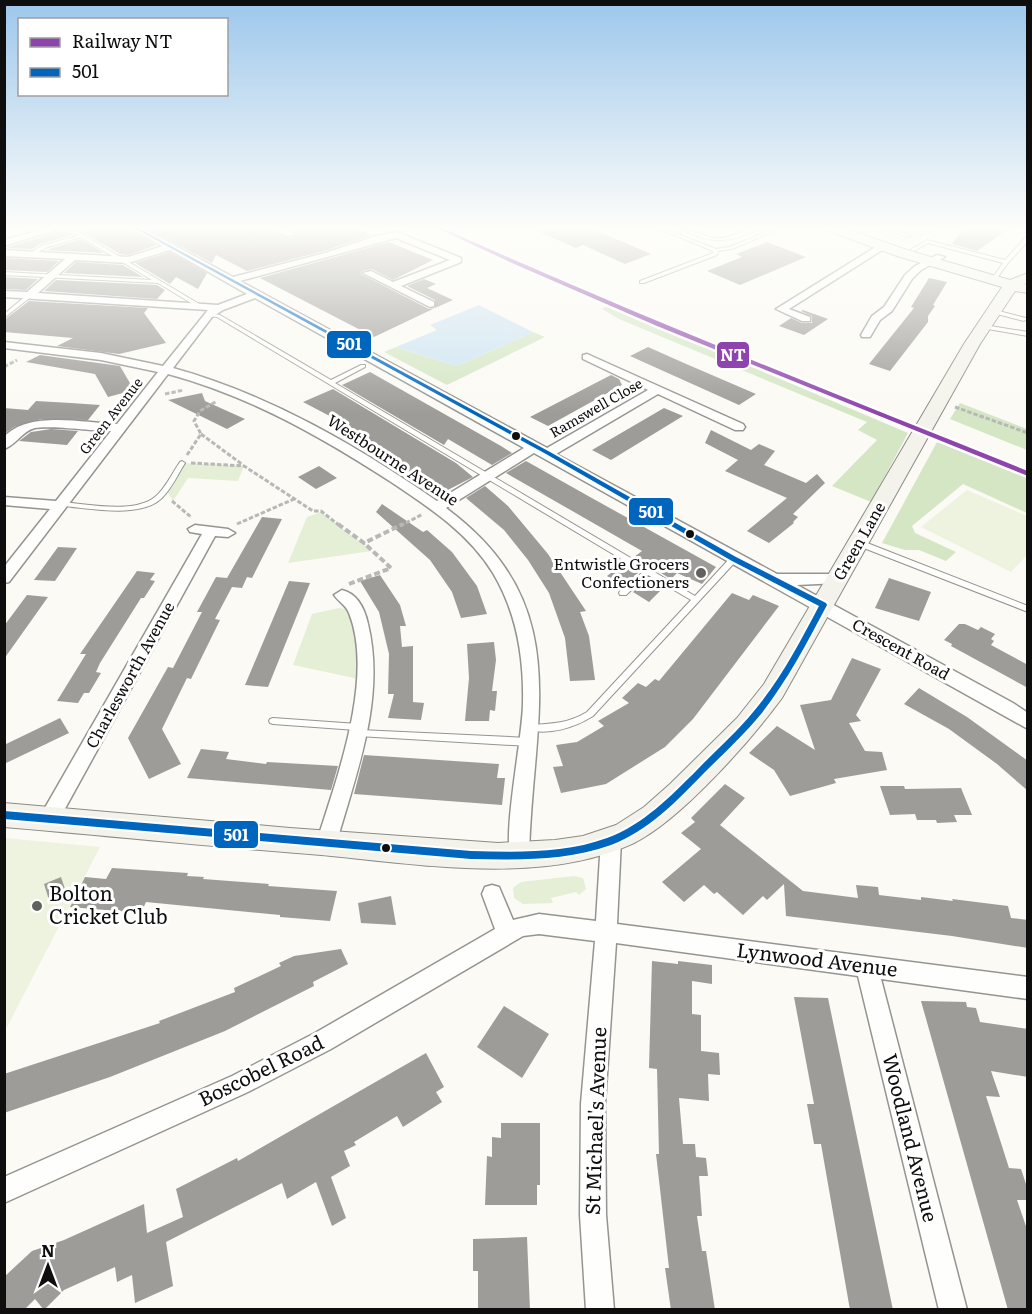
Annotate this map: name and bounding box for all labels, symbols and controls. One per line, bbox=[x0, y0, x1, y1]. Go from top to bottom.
legend bbox=[18, 18, 228, 96]
text: Railway NT bbox=[72, 27, 173, 54]
text: 501 bbox=[72, 57, 99, 84]
line badge: 501 bbox=[326, 330, 372, 359]
text: 501 bbox=[336, 331, 362, 355]
line badge: NT bbox=[716, 341, 750, 369]
text: NT bbox=[720, 342, 746, 366]
street label: Ramswell Close bbox=[545, 372, 646, 442]
street label: Green Avenue bbox=[74, 373, 147, 458]
street label: Westbourne Avenue bbox=[323, 408, 464, 511]
unlabelled marker bbox=[510, 430, 522, 442]
line badge: 501 bbox=[628, 497, 674, 526]
street label: Green Lane bbox=[826, 497, 890, 584]
text: 501 bbox=[638, 499, 664, 523]
unlabelled marker bbox=[684, 528, 696, 540]
place label: Entwistle Grocers Confectioners bbox=[554, 551, 689, 593]
marker: Entwistle Grocers Confectioners bbox=[694, 566, 708, 580]
street label: Charlesworth Avenue bbox=[79, 597, 180, 752]
street label: Crescent Road bbox=[848, 611, 955, 685]
line badge: 501 bbox=[213, 820, 259, 849]
text: 501 bbox=[223, 822, 249, 846]
unlabelled marker bbox=[380, 842, 392, 854]
place label: Bolton Cricket Club bbox=[49, 877, 168, 930]
marker: Bolton Cricket Club bbox=[30, 899, 44, 913]
street label: Lynwood Avenue bbox=[735, 933, 900, 983]
street label: Boscobel Road bbox=[192, 1026, 328, 1113]
street label: St Michael's Avenue bbox=[576, 1026, 612, 1216]
street label: Woodland Avenue bbox=[877, 1050, 947, 1225]
north arrow bbox=[18, 1236, 78, 1296]
text: N bbox=[41, 1238, 55, 1262]

